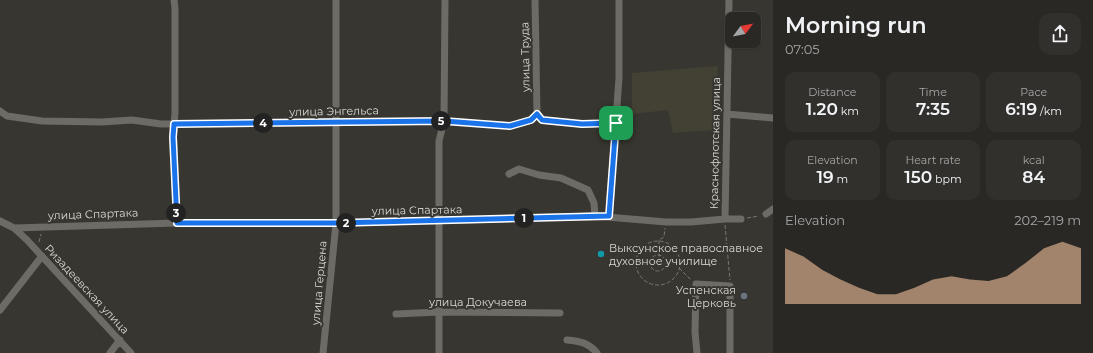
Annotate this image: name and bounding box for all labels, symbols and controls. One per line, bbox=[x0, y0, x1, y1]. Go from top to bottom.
north arrow bbox=[725, 12, 761, 48]
map controls bbox=[725, 12, 761, 48]
text: Morning run bbox=[785, 12, 926, 39]
button: share bbox=[1039, 13, 1081, 55]
street label: улица Труда bbox=[517, 22, 533, 93]
text: 07:05 bbox=[785, 41, 820, 57]
street label: Краснофлотская улица bbox=[707, 77, 723, 209]
text: Distance bbox=[808, 85, 856, 99]
text: Time bbox=[919, 85, 947, 99]
text: Pace bbox=[1020, 85, 1047, 99]
text: 1.20 bbox=[806, 99, 838, 119]
text: 7:35 bbox=[916, 99, 950, 119]
text: 6:19 bbox=[1005, 99, 1037, 119]
street label: улица Энгельса bbox=[288, 103, 379, 119]
text: km bbox=[838, 104, 859, 118]
text: /km bbox=[1037, 104, 1062, 118]
pin bbox=[599, 106, 633, 140]
pin: 5 bbox=[431, 111, 451, 131]
icon: arrive bbox=[605, 112, 627, 134]
pin: 4 bbox=[253, 113, 273, 133]
text: 5 bbox=[438, 114, 444, 128]
text: 4 bbox=[259, 116, 267, 130]
text: Elevation bbox=[807, 153, 858, 167]
text: Heart rate bbox=[905, 153, 961, 167]
text: kcal bbox=[1023, 153, 1045, 167]
text: 19 bbox=[816, 167, 834, 187]
text: 150 bbox=[904, 167, 932, 187]
text: 84 bbox=[1022, 167, 1045, 187]
text: m bbox=[834, 172, 848, 186]
text: bpm bbox=[932, 172, 962, 186]
street label: улица Спартака bbox=[371, 202, 462, 218]
pin: 3 bbox=[166, 203, 186, 223]
street label: улица Спартака bbox=[47, 205, 138, 223]
text: 3 bbox=[173, 206, 179, 220]
pin: 1 bbox=[514, 208, 534, 228]
text: 1 bbox=[522, 211, 526, 225]
text: Elevation bbox=[785, 212, 845, 228]
text: 202–219 m bbox=[1014, 212, 1081, 228]
pin: 2 bbox=[336, 213, 356, 233]
text: 2 bbox=[343, 216, 349, 230]
street label: улица Герцена bbox=[308, 240, 330, 327]
street label: Ризадеевская улица bbox=[42, 241, 132, 337]
place label: Выксунское православное духовное училище bbox=[609, 241, 763, 268]
marker: Выксунское православное духовное училище bbox=[596, 249, 606, 259]
place label: Успенская Церковь bbox=[676, 283, 736, 310]
marker: Успенская Церковь bbox=[739, 291, 749, 301]
street label: улица Докучаева bbox=[428, 295, 527, 309]

